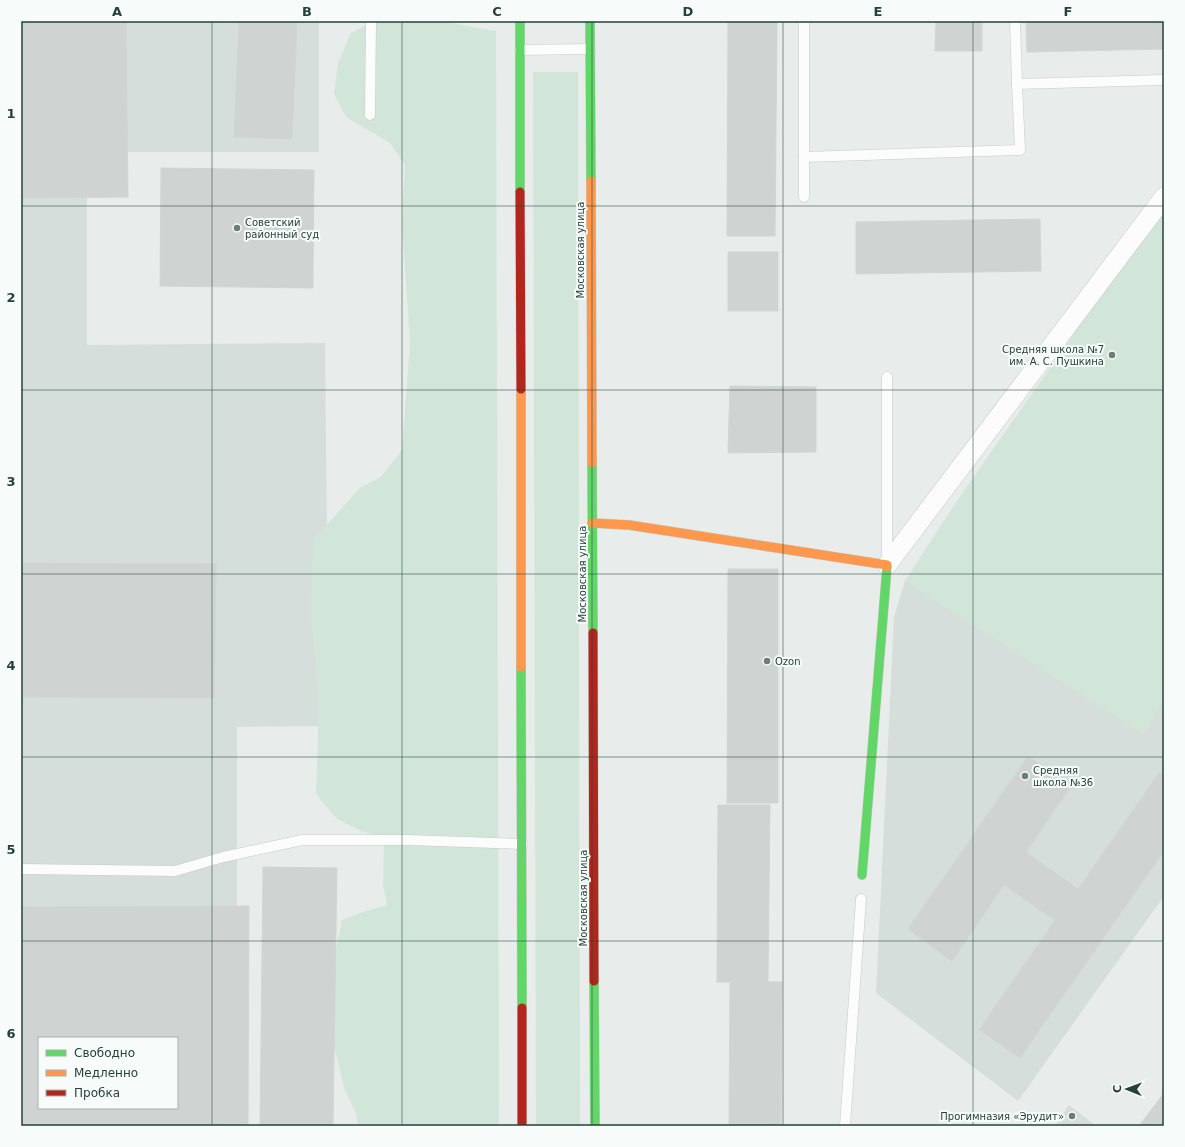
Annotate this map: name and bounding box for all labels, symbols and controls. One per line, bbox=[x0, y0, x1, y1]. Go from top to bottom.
text: A bbox=[112, 4, 122, 19]
text: B bbox=[302, 4, 312, 19]
text: C bbox=[492, 4, 502, 19]
text: D bbox=[683, 4, 694, 19]
text: E bbox=[874, 4, 882, 19]
text: F bbox=[1064, 4, 1072, 19]
text: 1 bbox=[6, 106, 16, 121]
street label: Московская улица bbox=[575, 202, 586, 298]
place label: Советский районный суд bbox=[245, 217, 319, 240]
marker: Советский районный суд bbox=[232, 223, 242, 233]
text: 2 bbox=[6, 290, 16, 305]
place label: Средняя школа №7 им. А. С. Пушкина bbox=[1002, 344, 1104, 367]
marker: Средняя школа №7 им. А. С. Пушкина bbox=[1107, 350, 1117, 360]
text: 3 bbox=[6, 474, 16, 489]
street label: Московская улица bbox=[577, 526, 588, 622]
marker: Ozon bbox=[762, 656, 772, 666]
place label: Ozon bbox=[775, 656, 801, 667]
text: 4 bbox=[6, 658, 16, 673]
place label: Средняя школа №36 bbox=[1033, 765, 1093, 788]
marker: Средняя школа №36 bbox=[1020, 771, 1030, 781]
text: 5 bbox=[6, 842, 16, 857]
street label: Московская улица bbox=[578, 850, 589, 946]
text: 6 bbox=[6, 1026, 16, 1041]
legend bbox=[38, 1037, 178, 1109]
text: Свободно bbox=[74, 1046, 135, 1060]
text: Медленно bbox=[74, 1066, 138, 1080]
north arrow bbox=[1107, 1069, 1147, 1109]
text: С bbox=[1111, 1085, 1124, 1093]
text: Пробка bbox=[74, 1086, 120, 1100]
place label: Прогимназия «Эрудит» bbox=[940, 1111, 1064, 1122]
marker: Прогимназия «Эрудит» bbox=[1067, 1111, 1077, 1121]

